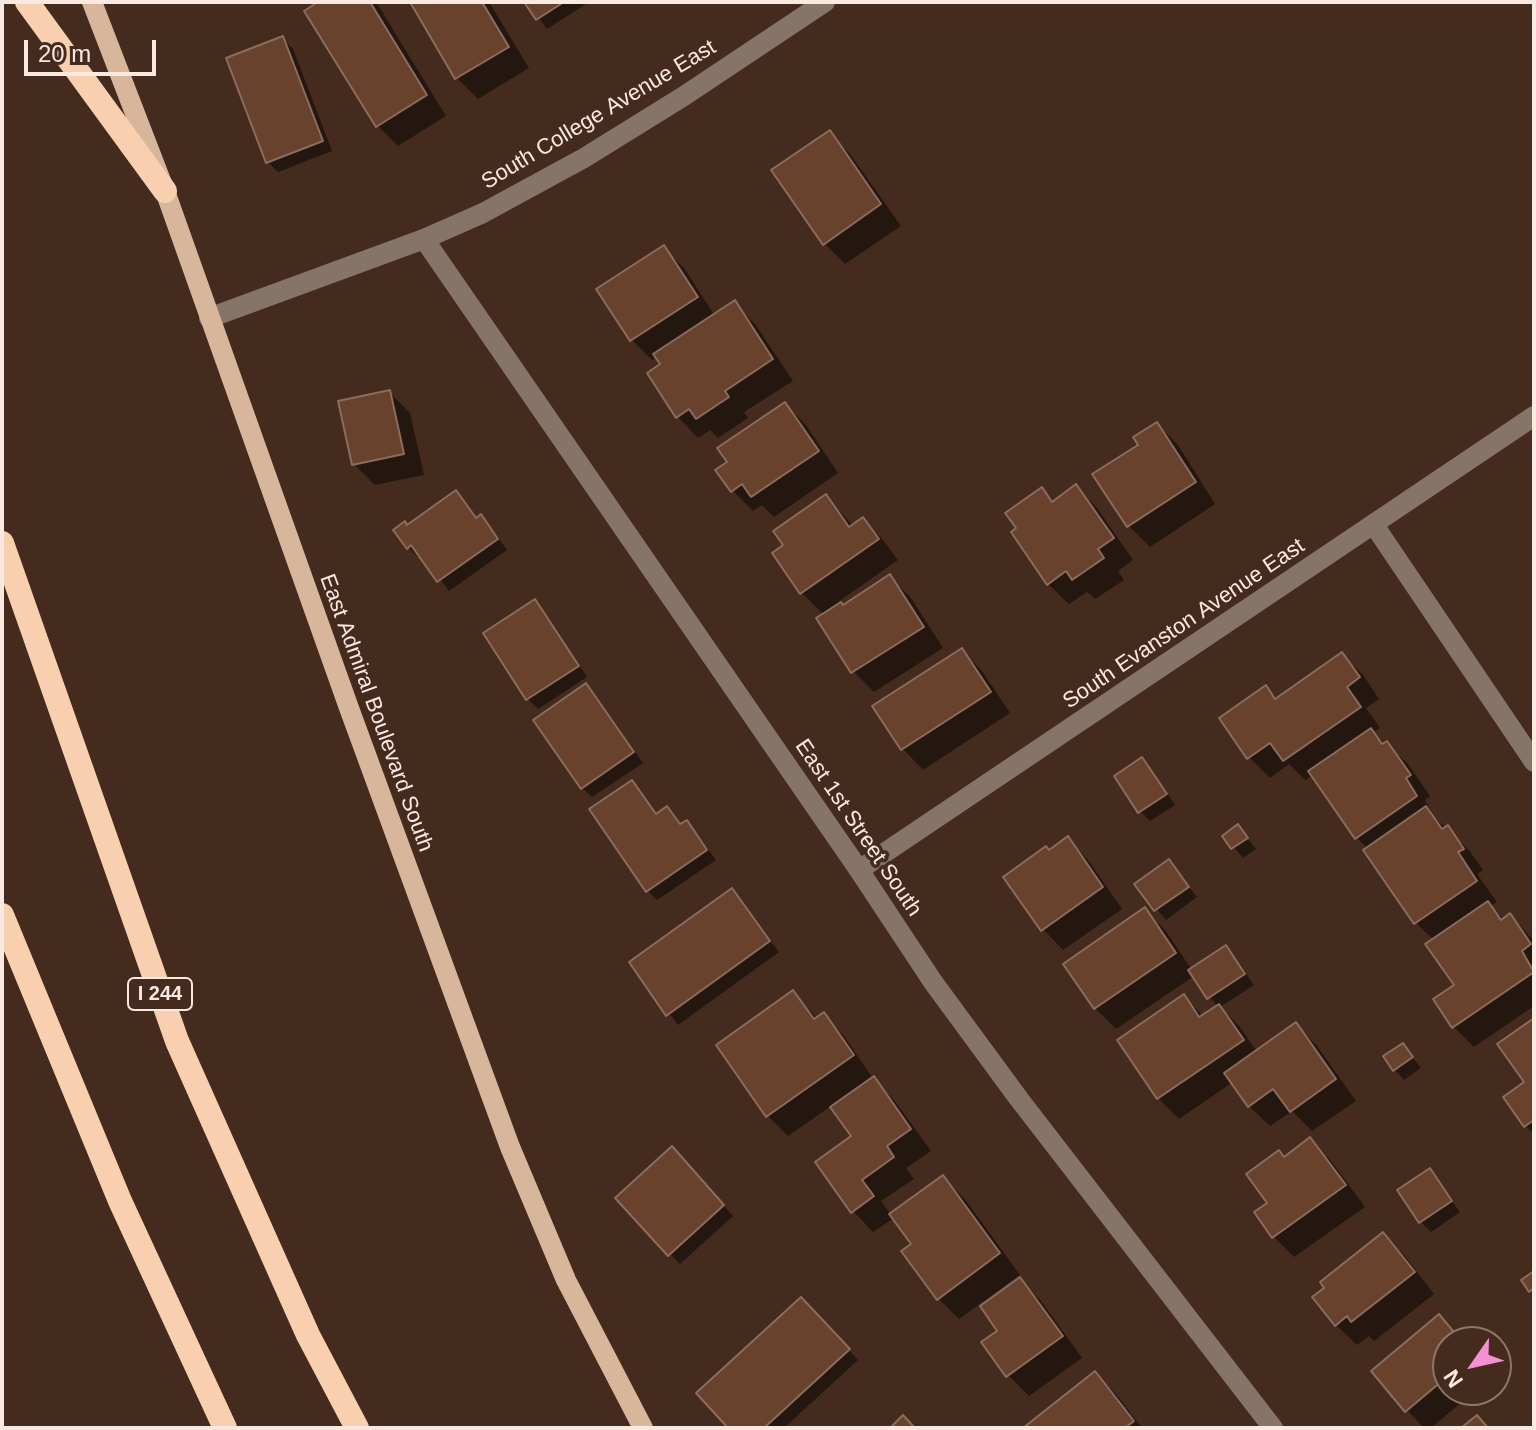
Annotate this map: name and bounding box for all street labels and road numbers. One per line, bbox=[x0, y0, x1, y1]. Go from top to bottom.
street label: South College Avenue East bbox=[477, 34, 721, 196]
street label: South Evanston Avenue East bbox=[1058, 533, 1310, 715]
street label: East Admiral Boulevard South bbox=[313, 571, 439, 855]
street label: East 1st Street South bbox=[789, 734, 927, 922]
road number: I 244 bbox=[128, 978, 192, 1010]

